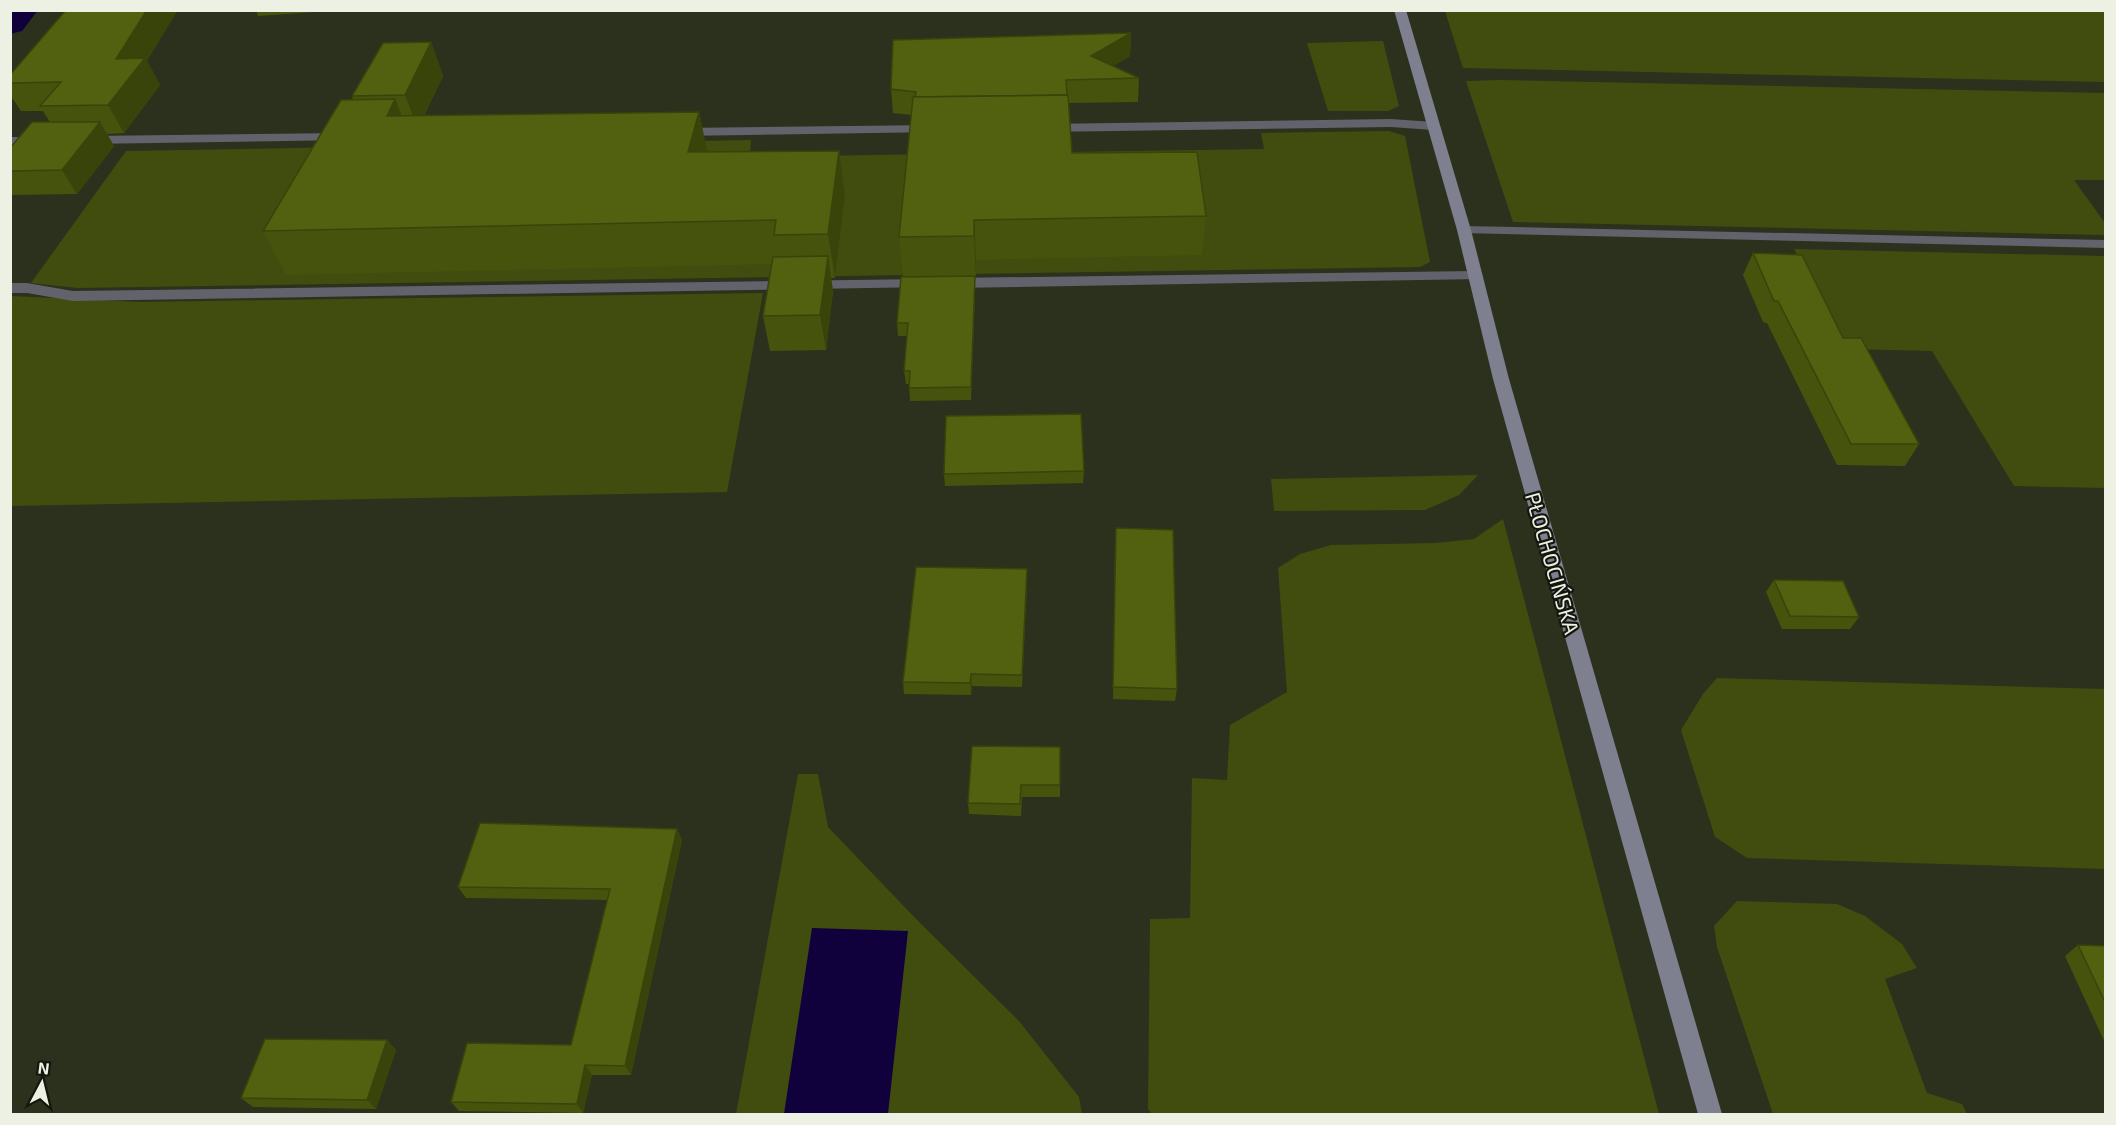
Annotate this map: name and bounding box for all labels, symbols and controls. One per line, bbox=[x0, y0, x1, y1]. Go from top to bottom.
street label: PŁOCHOCIŃSKA bbox=[1521, 489, 1585, 637]
north arrow bbox=[12, 1053, 72, 1113]
text: N bbox=[37, 1057, 51, 1078]

